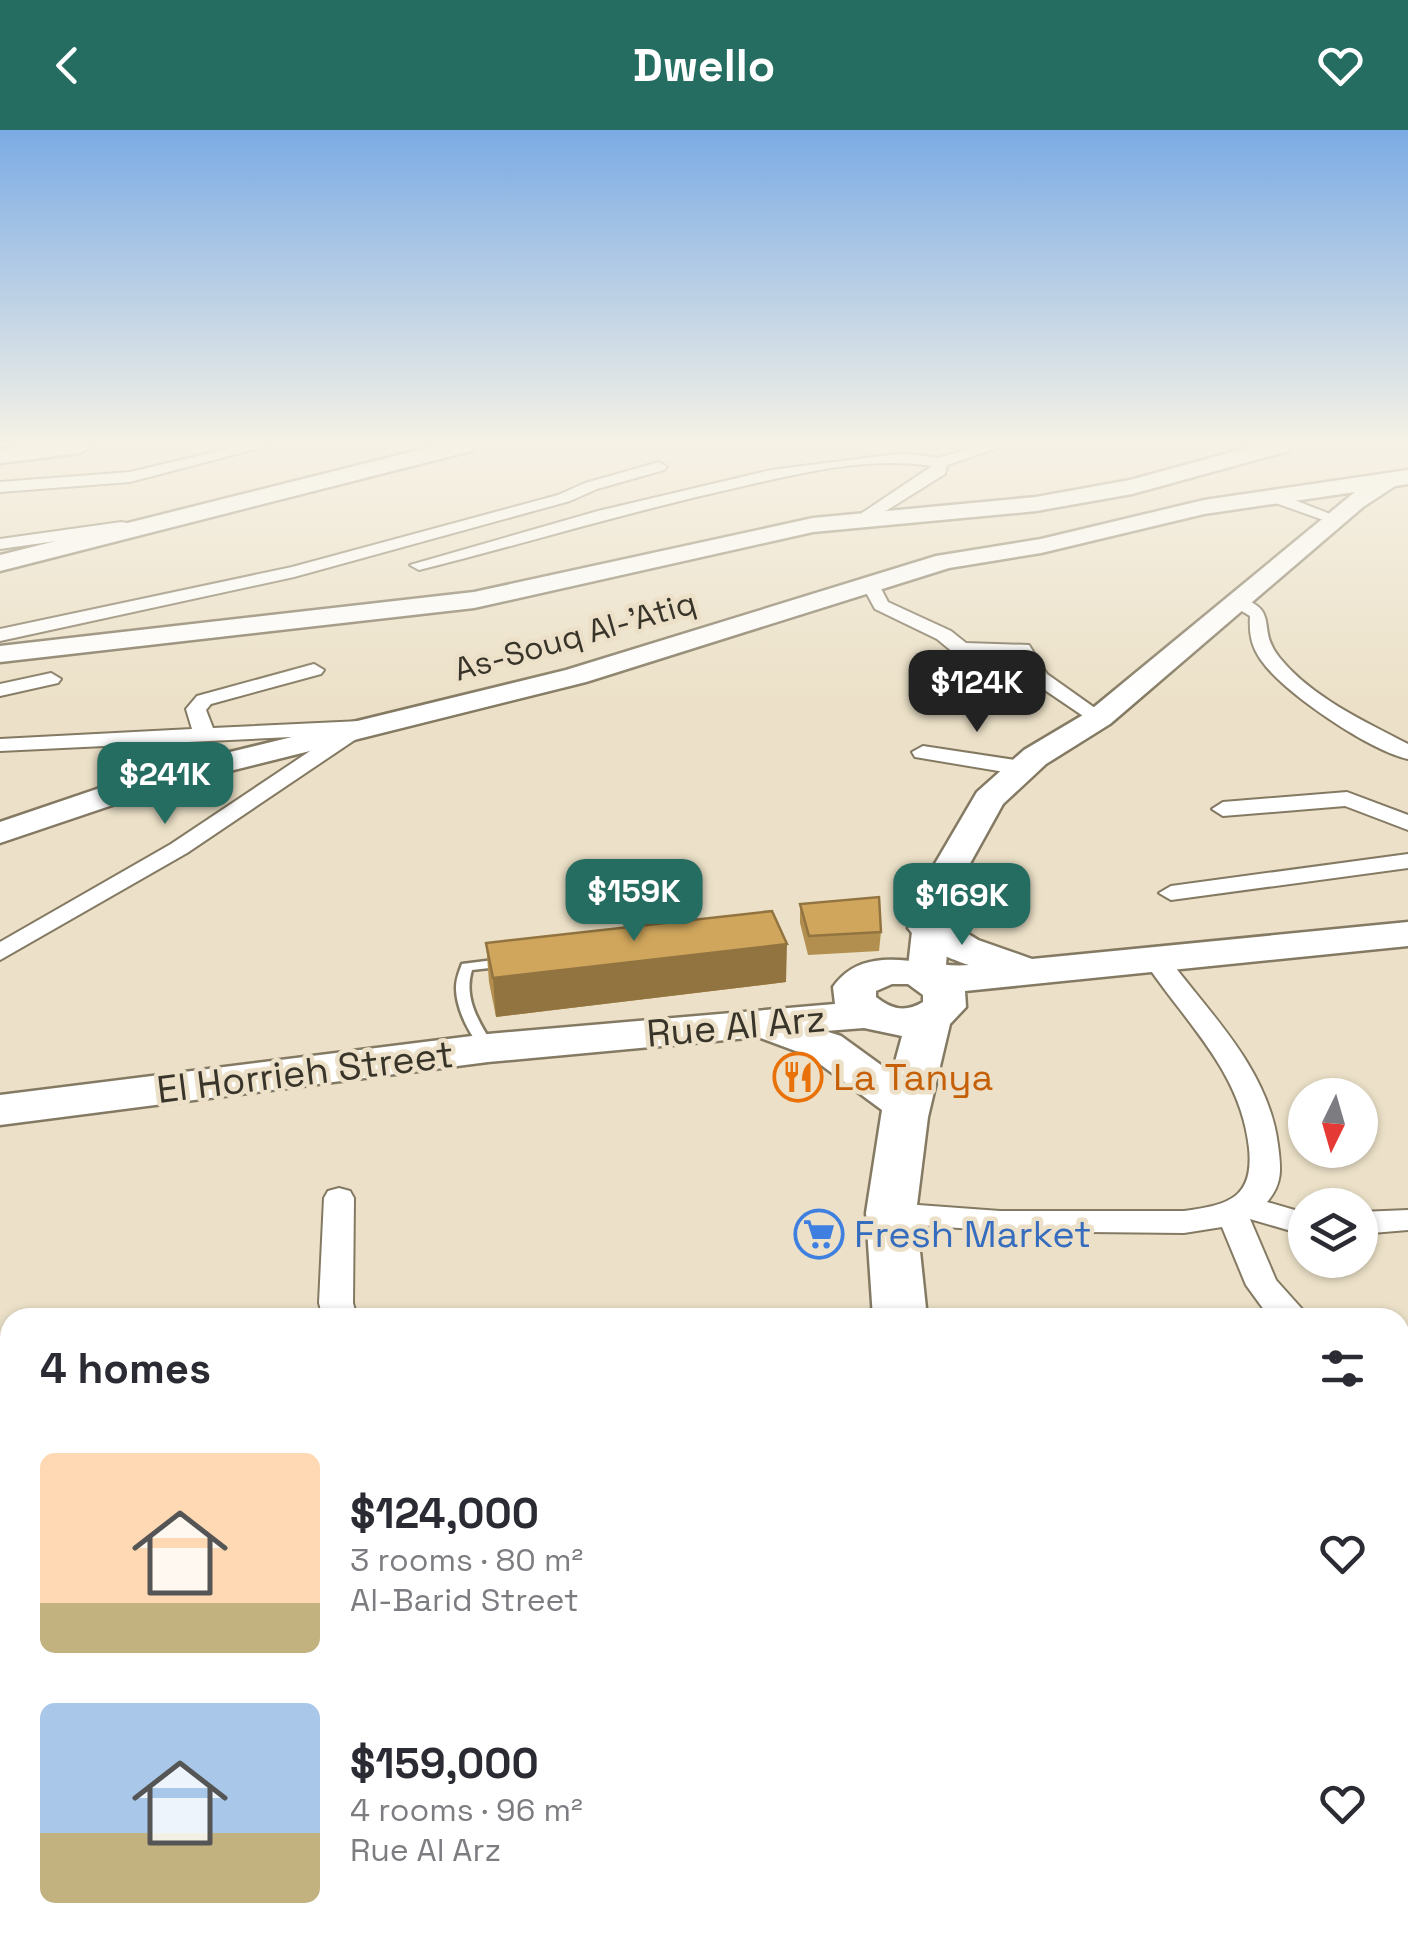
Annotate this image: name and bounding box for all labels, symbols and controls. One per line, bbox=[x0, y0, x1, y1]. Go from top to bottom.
text: Dwello bbox=[633, 37, 775, 94]
icon: back bbox=[40, 38, 95, 93]
icon: heart bbox=[1313, 38, 1368, 93]
street label: As-Souq Al-'Atiq bbox=[450, 582, 700, 690]
pin: $124K bbox=[907, 650, 1047, 735]
text: $124K bbox=[931, 662, 1023, 702]
pin: $241K bbox=[95, 742, 235, 827]
text: $241K bbox=[119, 754, 211, 794]
pin: $159K bbox=[564, 859, 704, 944]
pin: $169K bbox=[892, 863, 1032, 948]
text: $159K bbox=[588, 871, 680, 911]
text: $169K bbox=[915, 875, 1009, 915]
street label: Rue Al Arz bbox=[644, 994, 828, 1058]
street label: El Horrieh Street bbox=[154, 1030, 456, 1114]
restaurant icon: La Tanya bbox=[772, 1051, 824, 1103]
place label: La Tanya bbox=[833, 1053, 993, 1101]
north arrow bbox=[1288, 1078, 1378, 1168]
map controls bbox=[1288, 1078, 1378, 1278]
button: layers bbox=[1288, 1188, 1378, 1278]
supermarket icon: Fresh Market bbox=[793, 1208, 845, 1260]
place label: Fresh Market bbox=[854, 1210, 1091, 1258]
icon: filters bbox=[1315, 1341, 1370, 1396]
text: 4 homes bbox=[40, 1342, 211, 1395]
text: $124,000 bbox=[350, 1487, 539, 1540]
icon: home bbox=[120, 1493, 240, 1613]
icon: heart bbox=[1315, 1526, 1370, 1581]
text: 3 rooms · 80 m² bbox=[350, 1540, 583, 1580]
text: Al-Barid Street bbox=[350, 1580, 579, 1620]
text: $159,000 bbox=[350, 1737, 539, 1790]
icon: home bbox=[120, 1743, 240, 1863]
icon: heart bbox=[1315, 1776, 1370, 1831]
text: 4 rooms · 96 m² bbox=[350, 1790, 583, 1830]
text: Rue Al Arz bbox=[350, 1830, 501, 1870]

